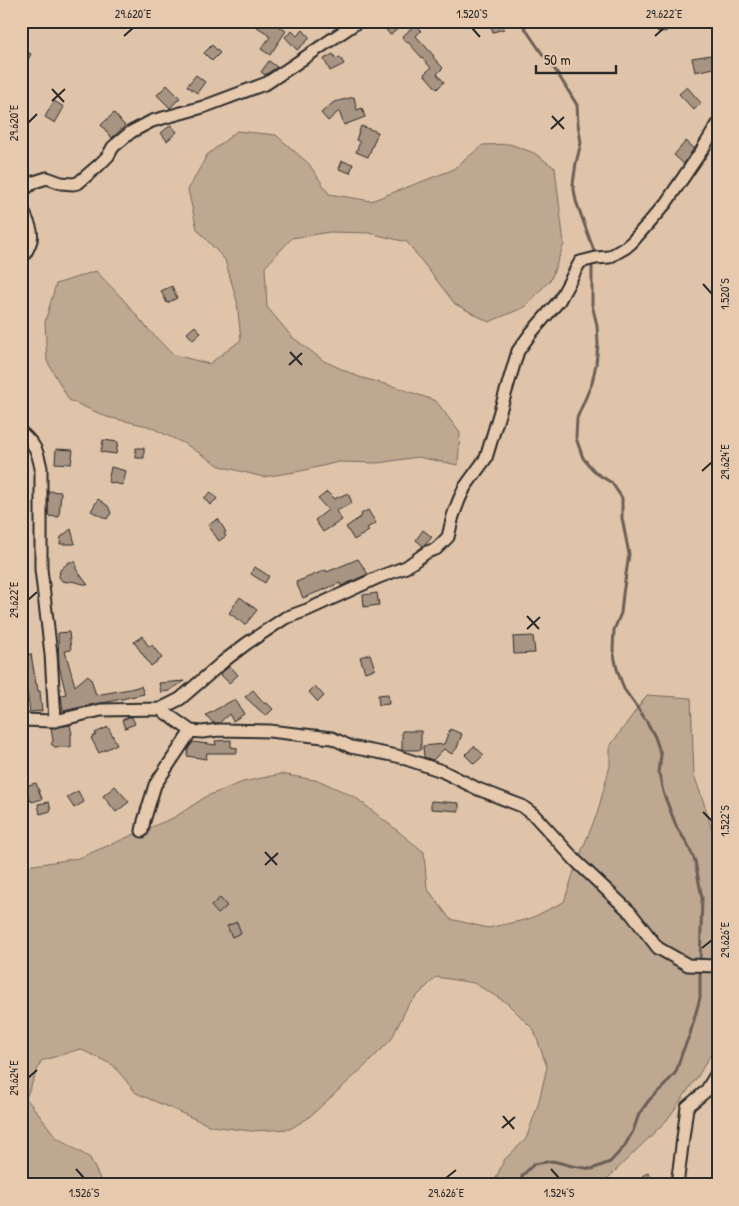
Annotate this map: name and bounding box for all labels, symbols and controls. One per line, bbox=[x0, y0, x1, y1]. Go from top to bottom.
text: 29.620°E bbox=[115, 5, 152, 22]
text: 1.520°S bbox=[456, 5, 488, 22]
text: 29.622°E bbox=[646, 5, 683, 22]
scale bar bbox=[536, 42, 616, 74]
text: 50 m bbox=[544, 49, 571, 70]
text: 29.620°E bbox=[5, 104, 22, 141]
text: 1.520°S bbox=[716, 278, 733, 310]
text: 29.624°E bbox=[716, 444, 733, 480]
text: 29.622°E bbox=[5, 581, 22, 618]
text: 1.522°S bbox=[716, 805, 733, 837]
text: 29.626°E bbox=[716, 921, 733, 958]
text: 29.624°E bbox=[5, 1060, 22, 1096]
text: 1.526°S bbox=[69, 1184, 100, 1201]
text: 29.626°E bbox=[428, 1184, 465, 1201]
text: 1.524°S bbox=[544, 1184, 575, 1201]

